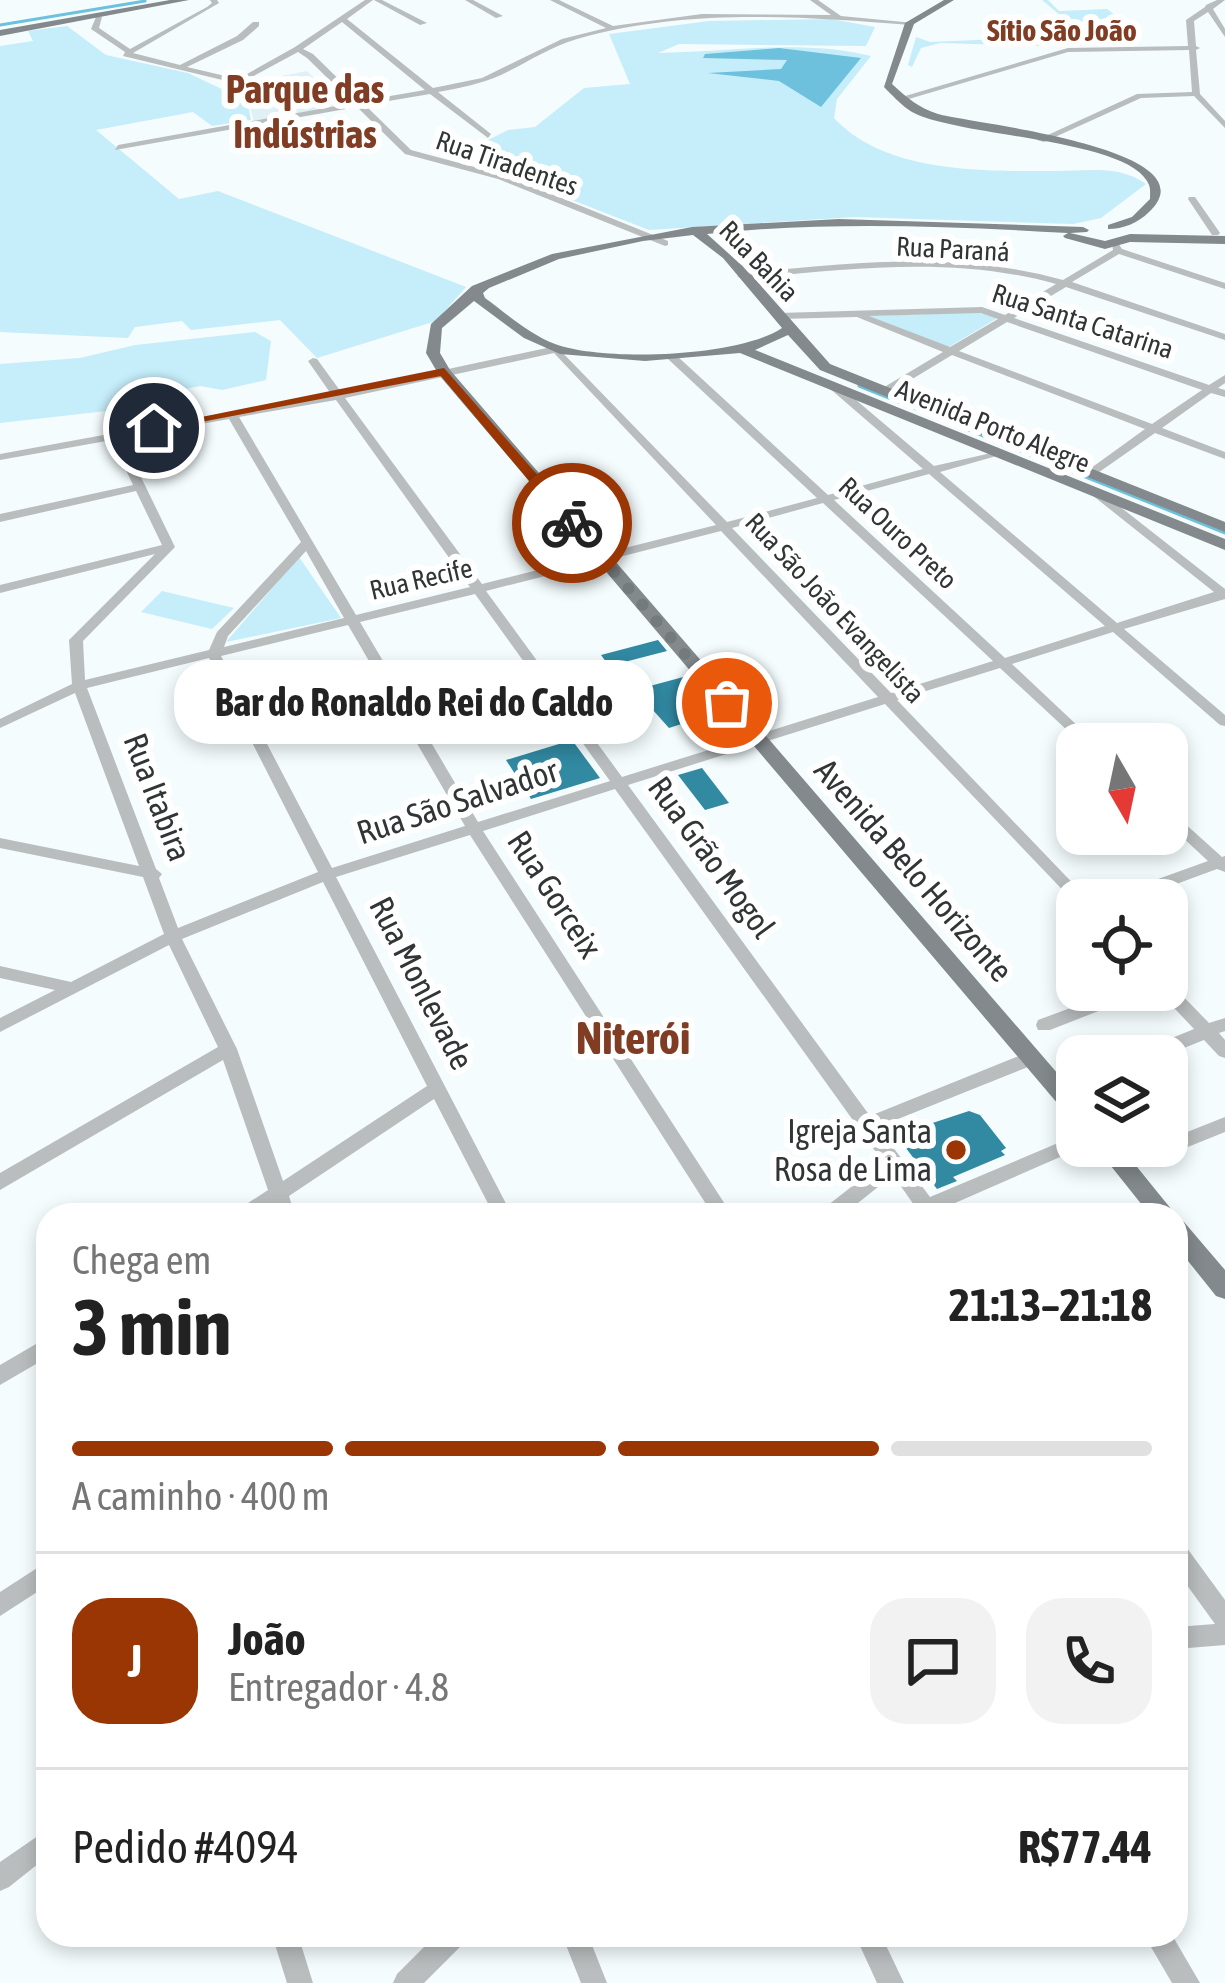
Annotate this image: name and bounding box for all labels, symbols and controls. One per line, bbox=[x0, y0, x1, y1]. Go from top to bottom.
district label: Sítio São João bbox=[987, 13, 1137, 47]
district label: Parque das Indústrias bbox=[226, 67, 385, 156]
street label: Rua Tiradentes bbox=[432, 124, 582, 202]
street label: Rua Bahia bbox=[713, 214, 805, 308]
street label: Rua Paraná bbox=[895, 231, 1011, 267]
street label: Rua Santa Catarina bbox=[988, 277, 1178, 365]
street label: Avenida Porto Alegre bbox=[892, 373, 1094, 479]
pin bbox=[103, 377, 205, 479]
icon: home bbox=[121, 395, 187, 461]
courier bbox=[512, 463, 632, 583]
street label: Rua Ouro Preto bbox=[833, 471, 963, 595]
icon: bike bbox=[539, 490, 605, 556]
street label: Rua São João Evangelista bbox=[739, 507, 931, 709]
street label: Rua Recife bbox=[367, 552, 475, 606]
pin bbox=[676, 652, 778, 754]
callout: Bar do Ronaldo Rei do Caldo bbox=[175, 661, 655, 745]
icon: bag bbox=[694, 670, 760, 736]
text: Bar do Ronaldo Rei do Caldo bbox=[215, 680, 613, 724]
north arrow bbox=[1056, 723, 1188, 855]
map controls bbox=[1056, 723, 1188, 1167]
street label: Rua Itabira bbox=[116, 728, 200, 866]
street label: Rua São Salvador bbox=[352, 750, 563, 851]
street label: Avenida Belo Horizonte bbox=[807, 751, 1021, 989]
street label: Rua Grão Mogol bbox=[641, 769, 783, 945]
street label: Rua Gorceix bbox=[500, 824, 610, 964]
button: locate bbox=[1056, 879, 1188, 1011]
street label: Rua Monlevade bbox=[362, 891, 482, 1075]
district label: Niterói bbox=[576, 1012, 690, 1064]
button: layers bbox=[1056, 1035, 1188, 1167]
place label: Igreja Santa Rosa de Lima bbox=[774, 1112, 932, 1188]
marker: Igreja Santa Rosa de Lima bbox=[943, 1137, 969, 1163]
text: Chega em bbox=[72, 1238, 211, 1282]
text: 21:13–21:18 bbox=[949, 1279, 1152, 1331]
text: 3 min bbox=[72, 1282, 231, 1372]
text: A caminho · 400 m bbox=[72, 1474, 330, 1518]
button: chat bbox=[870, 1598, 996, 1724]
button: phone bbox=[1026, 1598, 1152, 1724]
text: João bbox=[228, 1613, 306, 1665]
text: J bbox=[128, 1635, 142, 1687]
text: Entregador · 4.8 bbox=[228, 1665, 449, 1709]
text: Pedido #4094 bbox=[72, 1821, 299, 1873]
text: R$77.44 bbox=[1018, 1821, 1152, 1873]

